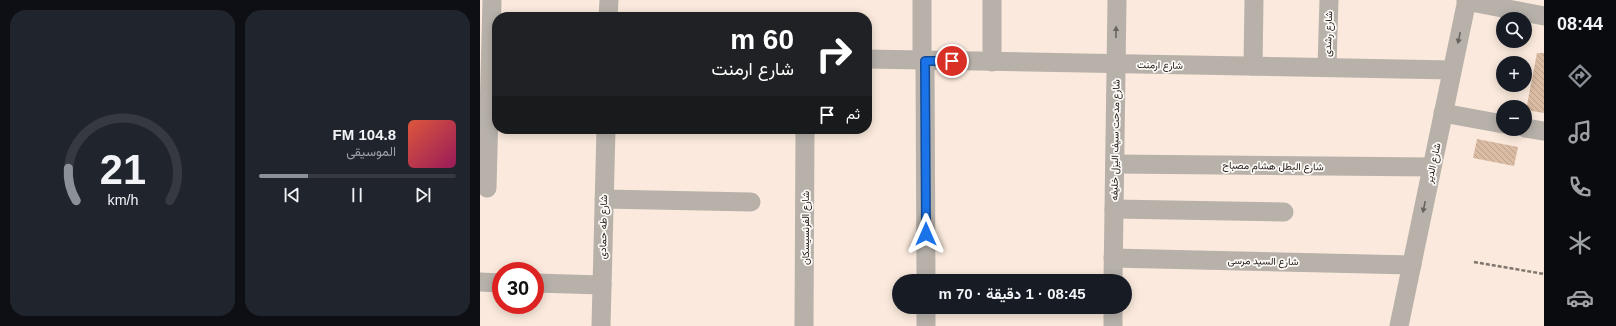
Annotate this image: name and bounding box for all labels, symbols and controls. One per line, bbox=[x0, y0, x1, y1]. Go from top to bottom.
street label: شارع رشدى bbox=[1322, 11, 1335, 57]
map controls bbox=[1496, 12, 1532, 136]
button: search bbox=[1496, 12, 1532, 48]
text: 08:44 bbox=[1557, 14, 1603, 34]
text: 60 m bbox=[730, 24, 794, 55]
one-way arrow bbox=[1113, 25, 1119, 38]
icon: right bbox=[808, 28, 860, 80]
one-way arrow bbox=[1455, 32, 1461, 44]
pin bbox=[935, 44, 969, 78]
icon: arrive bbox=[941, 50, 963, 72]
button: + bbox=[1496, 56, 1532, 92]
text: شارع ارمنت bbox=[711, 59, 794, 79]
street label: شارع ارمنت bbox=[1137, 59, 1183, 72]
icon: directions bbox=[1566, 62, 1594, 90]
street label: شارع مدحت سيف اليزل خليفه bbox=[1108, 79, 1123, 201]
button: − bbox=[1496, 100, 1532, 136]
icon: arrive bbox=[816, 104, 838, 126]
text: ثم bbox=[846, 105, 860, 122]
icon: music bbox=[1566, 118, 1594, 146]
text: 104.8 FM bbox=[333, 126, 396, 143]
street label: شارع الدير bbox=[1423, 142, 1444, 185]
text: الموسيقى bbox=[346, 144, 396, 159]
text: 21 bbox=[99, 146, 146, 193]
street label: شارع البطل هشام مصباح bbox=[1222, 160, 1324, 173]
icon: phone bbox=[1566, 173, 1594, 201]
icon: previous bbox=[281, 184, 303, 206]
icon: pause bbox=[346, 184, 368, 206]
icon: next bbox=[412, 184, 434, 206]
street label: شارع الفرنسيسكان bbox=[800, 191, 812, 265]
text: km/h bbox=[107, 192, 138, 208]
street label: شارع طه حمادى bbox=[597, 195, 610, 259]
one-way arrow bbox=[1421, 201, 1427, 213]
position arrow bbox=[905, 213, 947, 255]
icon: climate bbox=[1566, 229, 1594, 257]
street label: شارع السيد مرسى bbox=[1227, 255, 1299, 268]
speed limit sign: 30 bbox=[492, 262, 544, 314]
icon: car bbox=[1566, 284, 1594, 312]
text: 08:45 · 1 دقيقة · 70 m bbox=[938, 285, 1086, 302]

